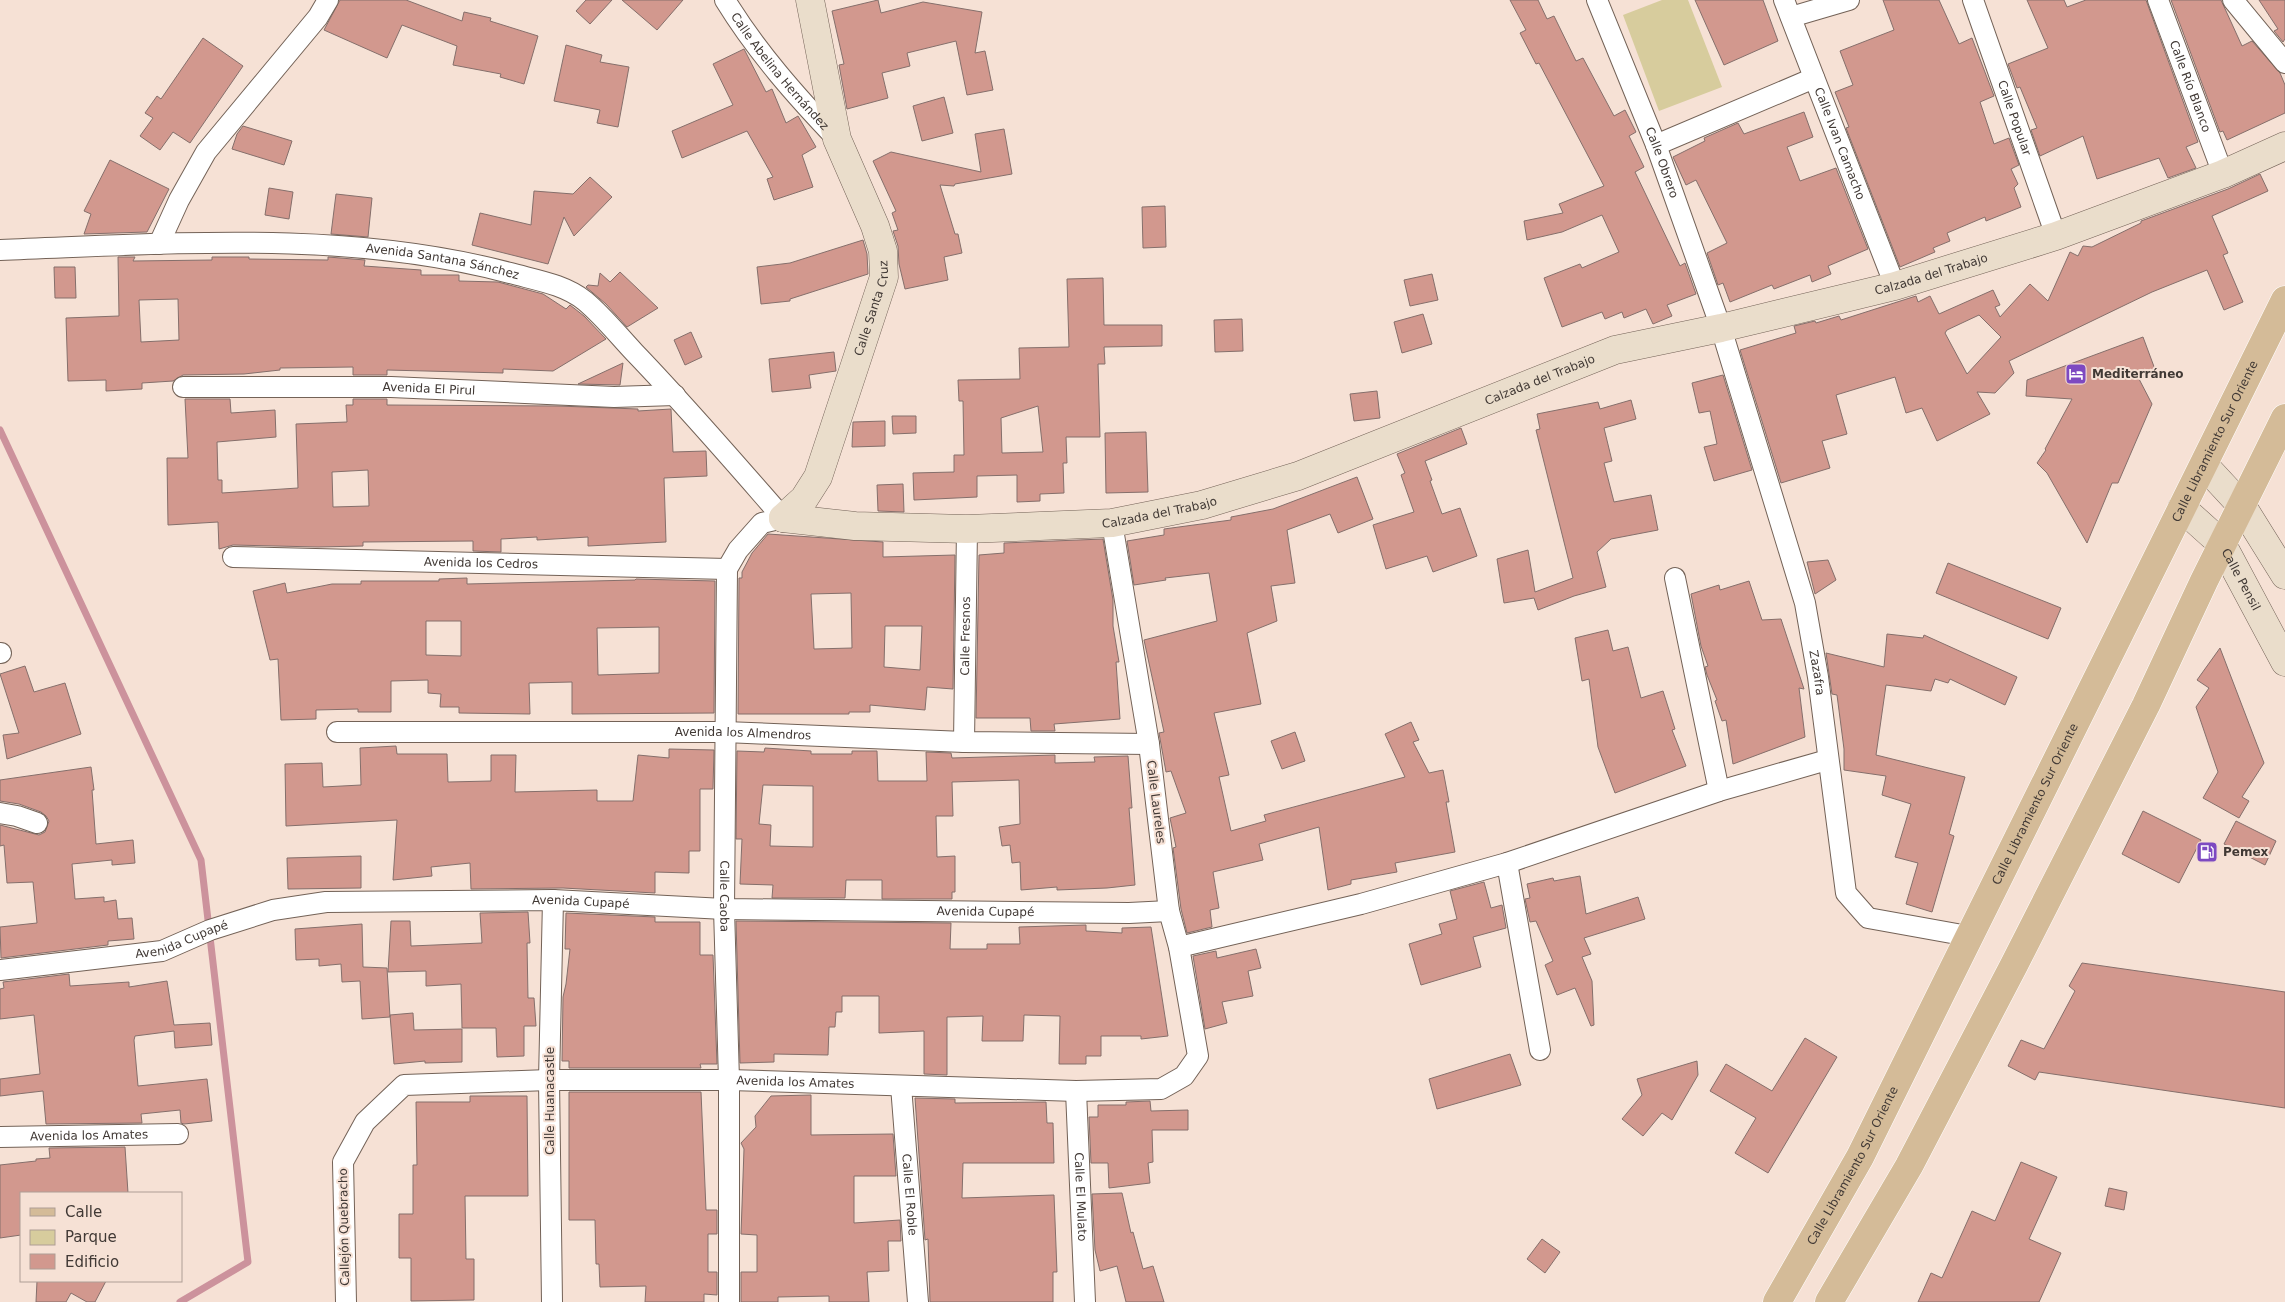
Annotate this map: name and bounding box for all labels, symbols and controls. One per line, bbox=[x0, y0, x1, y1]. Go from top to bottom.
street label: Calle Abelina Hernández bbox=[728, 10, 832, 133]
street label: Calle Río Blanco bbox=[2167, 38, 2214, 134]
street label: Calle Popular bbox=[1995, 78, 2034, 157]
street label: Calle Ivan Camacho bbox=[1812, 85, 1868, 202]
street label: Calle Obrero bbox=[1642, 125, 1681, 200]
street label: Avenida Santana Sánchez bbox=[365, 241, 521, 282]
street label: Calzada del Trabajo bbox=[1873, 251, 1989, 298]
street label: Calle Santa Cruz bbox=[851, 260, 891, 358]
street label: Calzada del Trabajo bbox=[1483, 352, 1597, 408]
street label: Calle Libramiento Sur Oriente bbox=[2169, 358, 2261, 524]
hotel icon: Mediterráneo bbox=[2064, 362, 2088, 386]
place label: Mediterráneo bbox=[2092, 367, 2184, 381]
street label: Avenida El Pirul bbox=[383, 380, 476, 398]
street label: Calzada del Trabajo bbox=[1101, 494, 1219, 530]
street label: Calle Pensil bbox=[2219, 546, 2263, 613]
street label: Avenida los Cedros bbox=[424, 555, 538, 571]
street label: Calle Fresnos bbox=[958, 596, 973, 676]
street label: Zazafra bbox=[1806, 649, 1827, 696]
street label: Calle Libramiento Sur Oriente bbox=[1989, 721, 2081, 887]
street label: Avenida los Almendros bbox=[675, 725, 812, 743]
street label: Calle Laureles bbox=[1144, 759, 1168, 845]
fuel station icon: Pemex bbox=[2195, 840, 2219, 864]
place label: Pemex bbox=[2223, 845, 2269, 859]
street label: Calle Caoba bbox=[717, 860, 732, 932]
street label: Avenida Cupapé bbox=[532, 893, 630, 911]
street label: Avenida Cupapé bbox=[937, 904, 1034, 919]
street label: Avenida Cupapé bbox=[134, 918, 230, 961]
street label: Calle Huanacastle bbox=[543, 1047, 557, 1155]
street label: Avenida los Amates bbox=[736, 1073, 855, 1091]
street label: Calle Libramiento Sur Oriente bbox=[1804, 1084, 1901, 1247]
street label: Avenida los Amates bbox=[30, 1128, 148, 1143]
street label: Calle El Mulato bbox=[1072, 1152, 1089, 1242]
street label: Calle El Roble bbox=[899, 1153, 920, 1236]
street label: Callejón Quebracho bbox=[336, 1168, 352, 1286]
legend bbox=[20, 1192, 182, 1282]
text: Calle bbox=[65, 1203, 102, 1221]
text: Parque bbox=[65, 1228, 117, 1246]
text: Edificio bbox=[65, 1253, 119, 1271]

